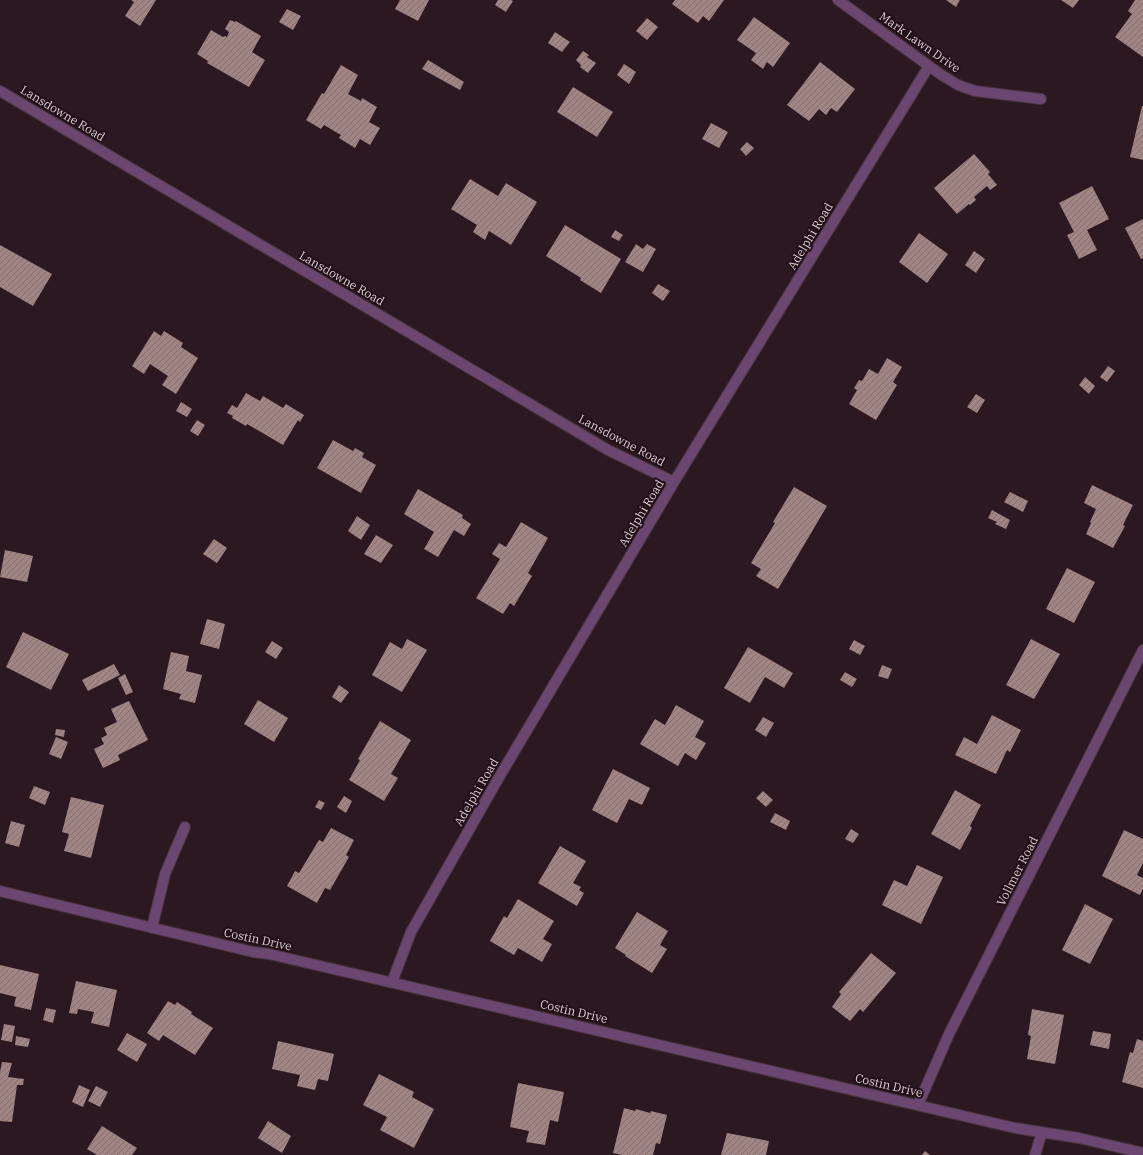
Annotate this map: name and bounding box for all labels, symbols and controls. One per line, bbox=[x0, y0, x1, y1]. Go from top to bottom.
street label: Mark Lawn Drive bbox=[876, 8, 964, 76]
street label: Lansdowne Road bbox=[18, 82, 108, 144]
street label: Adelphi Road bbox=[784, 200, 836, 272]
street label: Lansdowne Road bbox=[297, 248, 387, 308]
street label: Lansdowne Road bbox=[576, 411, 668, 469]
street label: Adelphi Road bbox=[615, 477, 667, 549]
street label: Adelphi Road bbox=[451, 756, 501, 828]
street label: Vollmer Road bbox=[993, 834, 1041, 908]
street label: Costin Drive bbox=[223, 924, 293, 954]
street label: Costin Drive bbox=[539, 996, 609, 1026]
street label: Costin Drive bbox=[854, 1070, 924, 1100]

